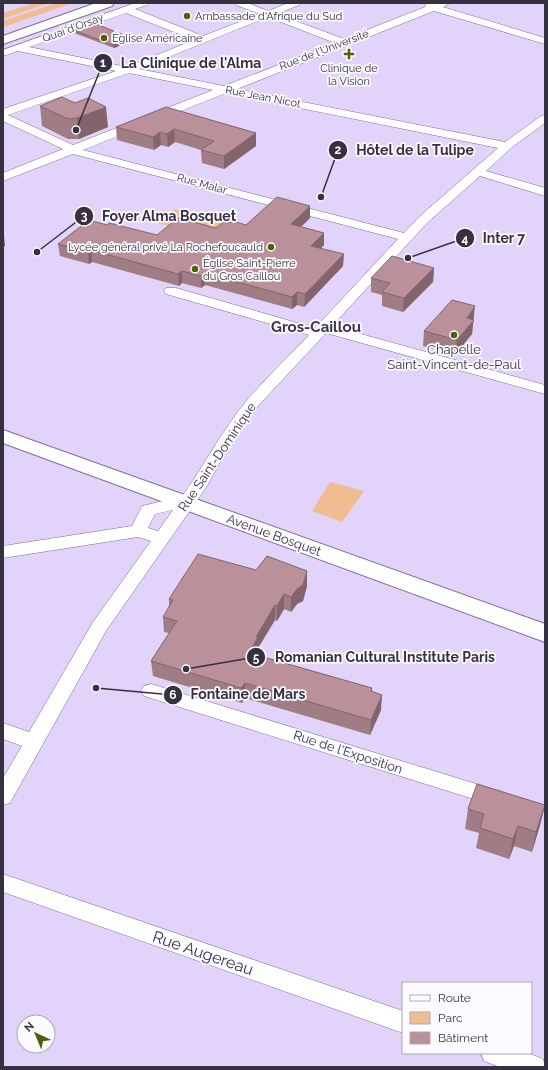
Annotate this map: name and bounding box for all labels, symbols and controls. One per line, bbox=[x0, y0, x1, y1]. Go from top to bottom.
place label: Ambassade d'Afrique du Sud bbox=[195, 10, 342, 23]
street label: Quai d'Orsay bbox=[41, 11, 105, 45]
marker: Ambassade d'Afrique du Sud bbox=[182, 11, 192, 21]
street label: Rue de l'Université bbox=[277, 27, 371, 73]
place label: Église Américaine bbox=[112, 31, 203, 45]
marker: Église Américaine bbox=[99, 33, 109, 43]
marker: Clinique de la Vision bbox=[343, 48, 355, 60]
callout: La Clinique de l'Alma bbox=[93, 50, 269, 76]
text: La Clinique de l'Alma bbox=[121, 55, 261, 71]
text: 1 bbox=[100, 56, 106, 70]
place label: Clinique de la Vision bbox=[320, 62, 378, 88]
street label: Rue Jean Nicot bbox=[224, 83, 302, 111]
callout: Hôtel de la Tulipe bbox=[328, 137, 483, 163]
text: Hôtel de la Tulipe bbox=[356, 142, 474, 158]
text: 2 bbox=[335, 143, 342, 157]
street label: Rue Malar bbox=[176, 171, 229, 197]
callout: Foyer Alma Bosquet bbox=[74, 203, 245, 229]
text: Foyer Alma Bosquet bbox=[102, 208, 237, 224]
text: 3 bbox=[81, 209, 88, 223]
callout: Inter 7 bbox=[455, 225, 533, 251]
text: Inter 7 bbox=[483, 230, 525, 246]
text: 4 bbox=[462, 232, 469, 246]
place label: Lycée général privé La Rochefoucauld bbox=[68, 241, 263, 254]
marker: Lycée général privé La Rochefoucauld bbox=[266, 242, 276, 252]
place label: Église Saint-Pierre du Gros Caillou bbox=[203, 256, 296, 283]
marker: Église Saint-Pierre du Gros Caillou bbox=[190, 264, 200, 274]
district label: Gros-Caillou bbox=[271, 318, 361, 336]
marker: Chapelle Saint-Vincent-de-Paul bbox=[449, 330, 459, 340]
place label: Chapelle Saint-Vincent-de-Paul bbox=[387, 342, 521, 372]
street label: Rue Saint-Dominique bbox=[175, 400, 259, 514]
street label: Avenue Bosquet bbox=[225, 511, 324, 559]
callout: Romanian Cultural Institute Paris bbox=[246, 644, 503, 670]
text: Romanian Cultural Institute Paris bbox=[275, 649, 495, 665]
text: 5 bbox=[253, 651, 260, 665]
callout: Fontaine de Mars bbox=[163, 682, 314, 708]
text: Fontaine de Mars bbox=[191, 686, 306, 702]
text: 6 bbox=[169, 688, 177, 702]
street label: Rue de l'Exposition bbox=[292, 727, 404, 777]
street label: Rue Augereau bbox=[150, 927, 256, 979]
legend bbox=[402, 982, 532, 1054]
text: Route bbox=[438, 991, 471, 1005]
text: Parc bbox=[438, 1011, 463, 1025]
north arrow bbox=[16, 1014, 56, 1054]
text: N bbox=[22, 1020, 37, 1035]
text: Bâtiment bbox=[438, 1031, 488, 1045]

